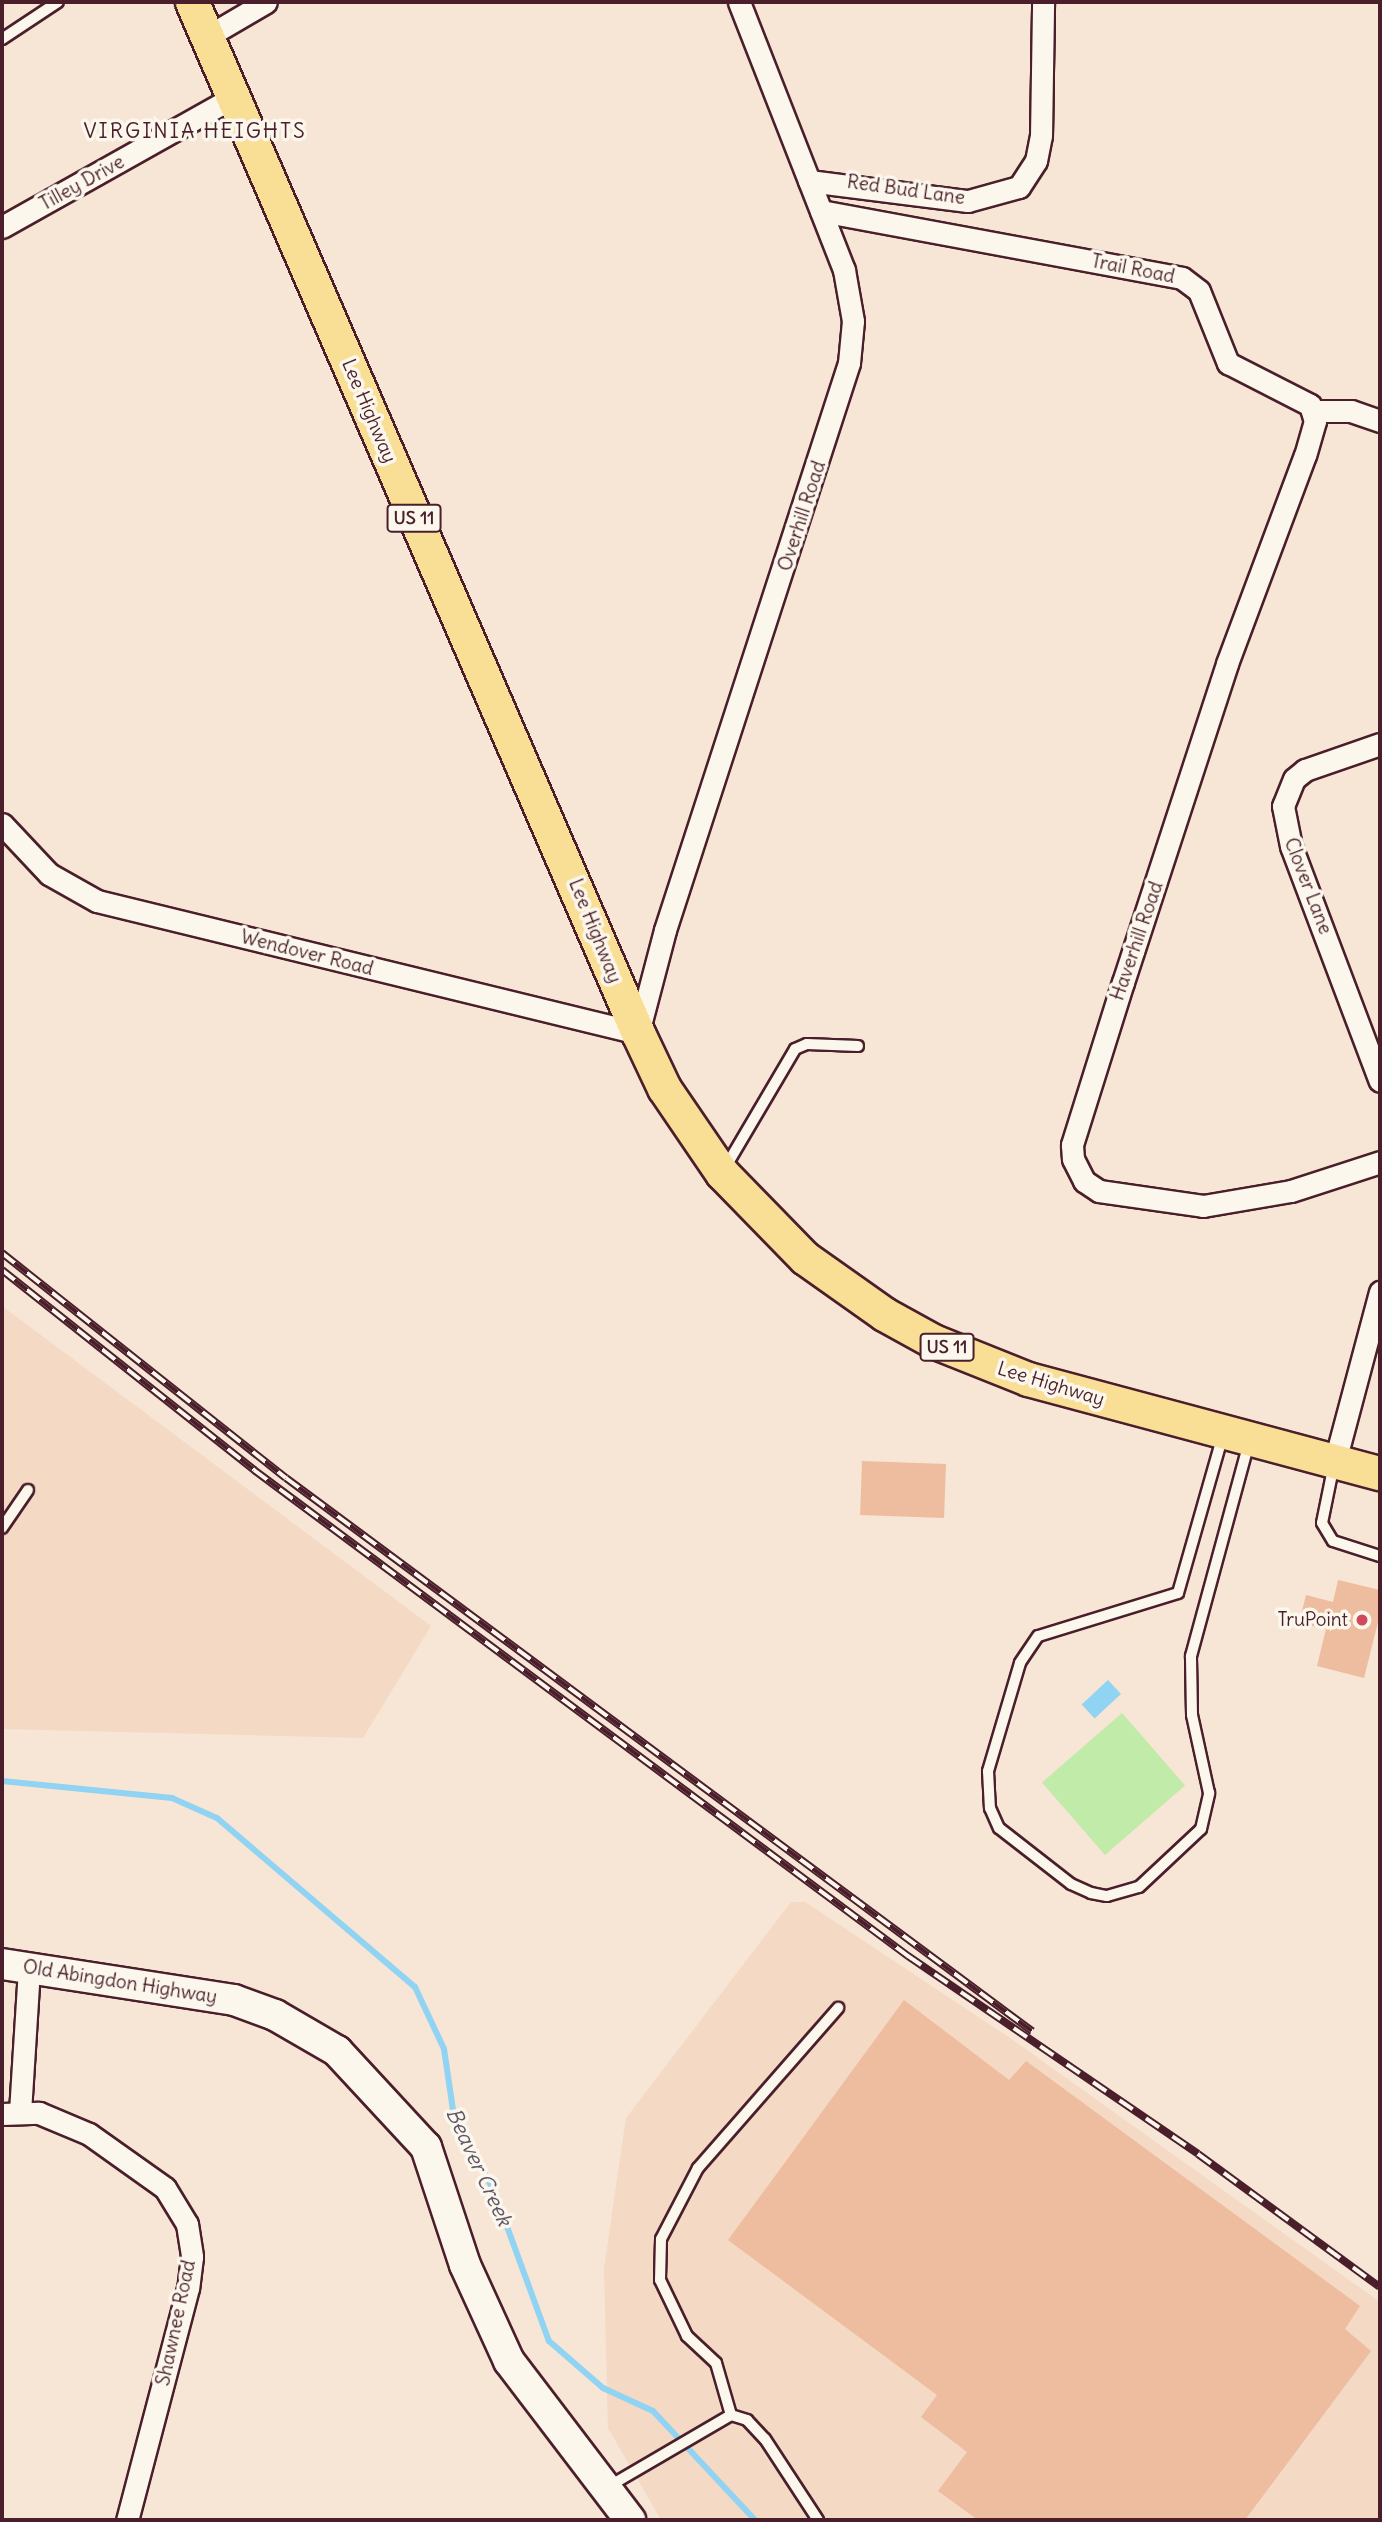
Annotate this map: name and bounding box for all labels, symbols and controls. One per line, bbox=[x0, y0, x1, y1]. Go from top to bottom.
district label: VIRGINIA HEIGHTS bbox=[85, 118, 305, 144]
street label: Tilley Drive bbox=[36, 150, 128, 216]
street label: Red Bud Lane bbox=[845, 170, 967, 210]
street label: Trail Road bbox=[1089, 250, 1177, 288]
street label: Lee Highway bbox=[337, 356, 401, 466]
street label: Overhill Road bbox=[773, 458, 831, 574]
road number: US 11 bbox=[386, 504, 442, 532]
street label: Clover Lane bbox=[1279, 835, 1337, 937]
street label: Lee Highway bbox=[564, 875, 626, 987]
street label: Haverhill Road bbox=[1106, 878, 1168, 1004]
street label: Wendover Road bbox=[238, 925, 376, 981]
road number: US 11 bbox=[919, 1332, 975, 1362]
street label: Lee Highway bbox=[995, 1357, 1107, 1411]
place label: TruPoint bbox=[1278, 1609, 1348, 1631]
marker: TruPoint bbox=[1354, 1612, 1370, 1628]
street label: Old Abingdon Highway bbox=[21, 1955, 219, 2009]
water label: Beaver Creek bbox=[441, 2104, 517, 2230]
street label: Shawnee Road bbox=[152, 2258, 200, 2388]

